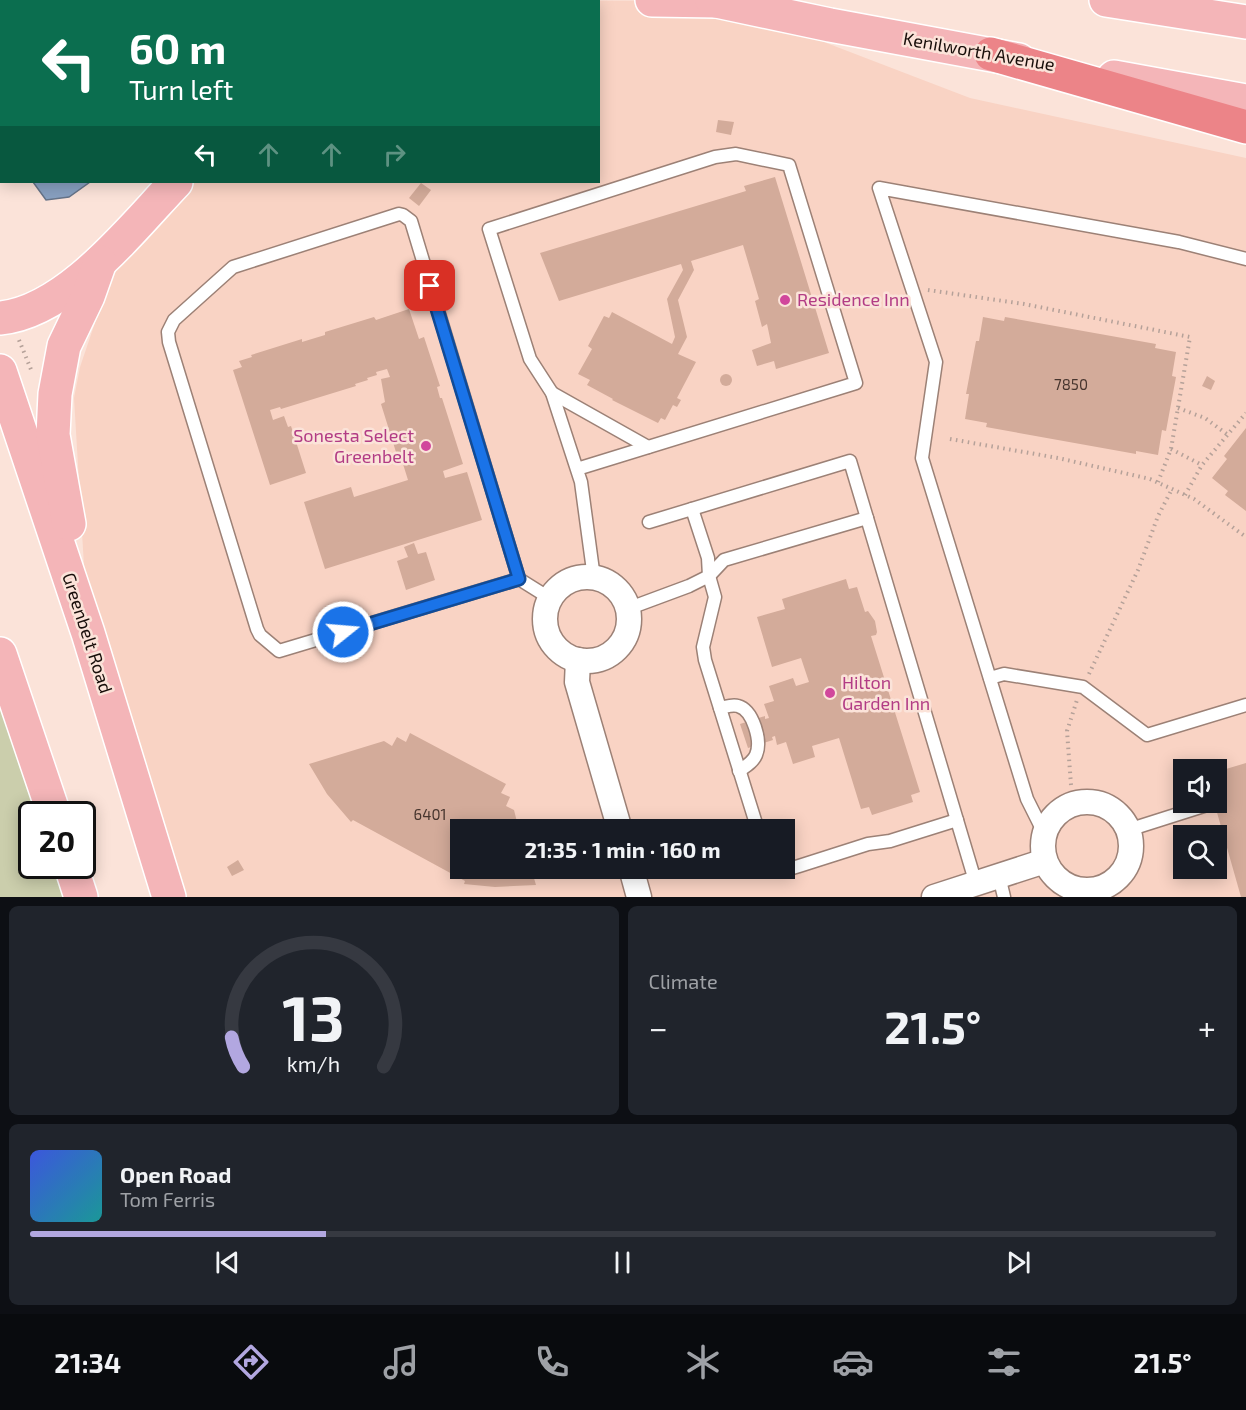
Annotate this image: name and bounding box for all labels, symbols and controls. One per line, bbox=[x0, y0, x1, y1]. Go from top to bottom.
text: 60 m bbox=[129, 22, 226, 72]
icon: left bbox=[30, 24, 108, 102]
street label: Kenilworth Avenue bbox=[902, 27, 1057, 75]
text: Turn left bbox=[129, 73, 233, 105]
icon: left bbox=[189, 138, 222, 171]
icon: ahead bbox=[252, 138, 285, 171]
icon: ahead bbox=[315, 138, 348, 171]
icon: right bbox=[378, 138, 411, 171]
pin bbox=[404, 260, 455, 311]
icon: arrive bbox=[413, 269, 446, 302]
place label: Residence Inn bbox=[797, 288, 910, 310]
marker: Residence Inn bbox=[778, 293, 792, 307]
house number: 7850 bbox=[1054, 375, 1088, 393]
place label: Sonesta Select Greenbelt bbox=[293, 424, 414, 467]
marker: Sonesta Select Greenbelt bbox=[419, 439, 433, 453]
street label: Greenbelt Road bbox=[58, 570, 118, 696]
position arrow bbox=[311, 600, 375, 664]
place label: Hilton Garden Inn bbox=[842, 671, 930, 714]
marker: Hilton Garden Inn bbox=[823, 686, 837, 700]
map controls bbox=[1173, 759, 1227, 879]
button: sound bbox=[1173, 759, 1227, 813]
speed limit sign: 20 bbox=[18, 801, 96, 879]
house number: 6401 bbox=[414, 805, 446, 823]
button: search bbox=[1173, 825, 1227, 879]
text: 21:35 · 1 min · 160 m bbox=[524, 836, 721, 862]
text: Climate bbox=[649, 969, 718, 993]
text: 13 bbox=[283, 979, 345, 1054]
text: 21.5° bbox=[884, 999, 981, 1053]
text: − bbox=[649, 1007, 668, 1047]
text: + bbox=[1198, 1007, 1216, 1047]
text: km/h bbox=[287, 1052, 340, 1077]
text: Open Road bbox=[120, 1161, 232, 1187]
text: Tom Ferris bbox=[120, 1187, 215, 1211]
icon: previous bbox=[211, 1246, 244, 1279]
icon: pause bbox=[606, 1246, 639, 1279]
icon: next bbox=[1002, 1246, 1035, 1279]
icon: directions bbox=[230, 1341, 272, 1383]
icon: music bbox=[380, 1341, 422, 1383]
icon: phone bbox=[531, 1341, 573, 1383]
icon: climate bbox=[682, 1341, 724, 1383]
icon: car bbox=[832, 1341, 874, 1383]
icon: filters bbox=[983, 1341, 1025, 1383]
text: 21:34 bbox=[54, 1346, 121, 1378]
text: 21.5° bbox=[1134, 1346, 1192, 1378]

